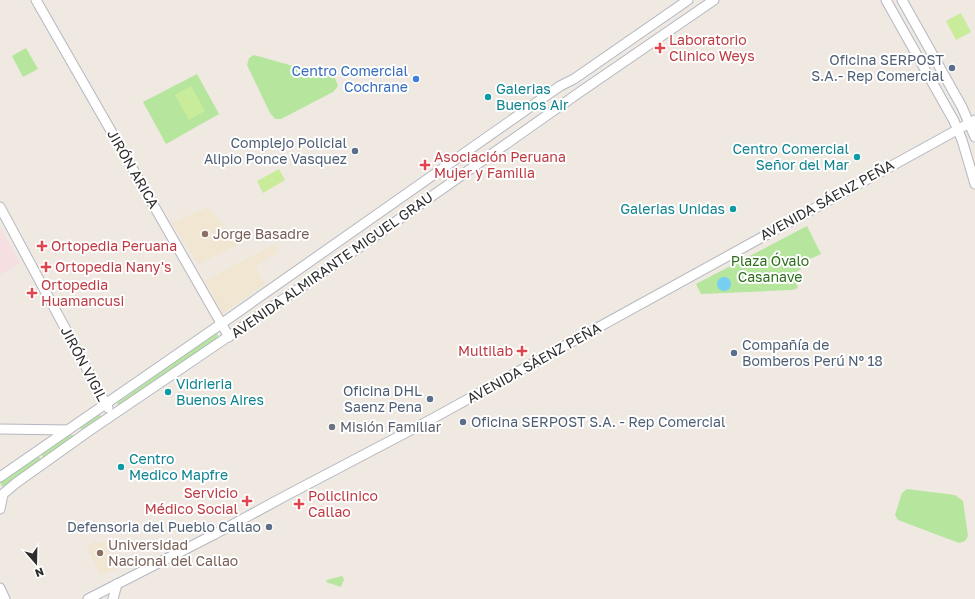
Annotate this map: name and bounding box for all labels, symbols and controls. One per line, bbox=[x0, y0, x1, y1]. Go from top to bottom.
place label: Laboratorio Clinico Weys bbox=[669, 31, 755, 64]
marker: Laboratorio Clinico Weys bbox=[654, 42, 666, 54]
place label: Oficina SERPOST S.A.- Rep Comercial bbox=[811, 51, 944, 84]
place label: Centro Comercial Cochrane bbox=[292, 62, 408, 95]
marker: Oficina SERPOST S.A.- Rep Comercial bbox=[947, 63, 957, 73]
marker: Centro Comercial Cochrane bbox=[411, 74, 421, 84]
place label: Galerias Buenos Air bbox=[496, 80, 569, 113]
marker: Galerias Buenos Air bbox=[483, 92, 493, 102]
street label: JIRÓN ARICA bbox=[104, 126, 163, 212]
place label: Complejo Policial Alipio Ponce Vasquez bbox=[204, 134, 347, 167]
place label: Centro Comercial Señor del Mar bbox=[733, 140, 850, 173]
marker: Complejo Policial Alipio Ponce Vasquez bbox=[350, 146, 360, 156]
place label: Asociación Peruana Mujer y Familia bbox=[434, 148, 566, 181]
marker: Centro Comercial Señor del Mar bbox=[852, 152, 862, 162]
street label: AVENIDA SÁENZ PEÑA bbox=[757, 155, 897, 243]
marker: Asociación Peruana Mujer y Familia bbox=[419, 159, 431, 171]
street label: AVENIDA ALMIRANTE MIGUEL GRAU bbox=[227, 188, 436, 341]
place label: Galerias Unidas bbox=[620, 200, 725, 217]
marker: Galerias Unidas bbox=[728, 204, 738, 214]
place label: Jorge Basadre bbox=[213, 225, 309, 242]
marker: Jorge Basadre bbox=[200, 229, 210, 239]
place label: Ortopedia Peruana bbox=[51, 237, 177, 254]
marker: Ortopedia Peruana bbox=[36, 240, 48, 252]
park label: Plaza Óvalo Casanave bbox=[731, 252, 809, 285]
place label: Ortopedia Nany's bbox=[55, 258, 171, 275]
marker: Ortopedia Nany's bbox=[40, 261, 52, 273]
place label: Ortopedia Huamancusi bbox=[41, 276, 124, 309]
marker: Ortopedia Huamancusi bbox=[26, 287, 38, 299]
street label: AVENIDA SÁENZ PEÑA bbox=[464, 318, 604, 406]
street label: JIRÓN VIGIL bbox=[58, 323, 111, 404]
place label: Compañía de Bomberos Perú Nº 18 bbox=[742, 336, 883, 369]
place label: Multilab bbox=[458, 342, 513, 359]
marker: Multilab bbox=[516, 345, 528, 357]
marker: Compañía de Bomberos Perú Nº 18 bbox=[729, 348, 739, 358]
place label: Vidrieria Buenos Aires bbox=[176, 375, 264, 408]
place label: Oficina DHL Saenz Pena bbox=[343, 382, 422, 415]
marker: Vidrieria Buenos Aires bbox=[163, 387, 173, 397]
marker: Oficina DHL Saenz Pena bbox=[425, 394, 435, 404]
place label: Oficina SERPOST S.A. - Rep Comercial bbox=[471, 413, 726, 430]
marker: Oficina SERPOST S.A. - Rep Comercial bbox=[458, 417, 468, 427]
place label: Misión Familiar bbox=[340, 418, 442, 435]
marker: Misión Familiar bbox=[327, 422, 337, 432]
place label: Centro Medico Mapfre bbox=[129, 450, 228, 483]
marker: Centro Medico Mapfre bbox=[116, 462, 126, 472]
place label: Servicio Médico Social bbox=[145, 484, 238, 517]
place label: Policlinico Callao bbox=[308, 487, 378, 520]
marker: Servicio Médico Social bbox=[241, 495, 253, 507]
marker: Policlinico Callao bbox=[293, 498, 305, 510]
place label: Defensoria del Pueblo Callao bbox=[67, 518, 261, 535]
marker: Defensoria del Pueblo Callao bbox=[264, 522, 274, 532]
place label: Universidad Nacional del Callao bbox=[108, 536, 238, 569]
north arrow bbox=[16, 543, 56, 583]
marker: Universidad Nacional del Callao bbox=[95, 548, 105, 558]
text: N bbox=[33, 565, 46, 580]

